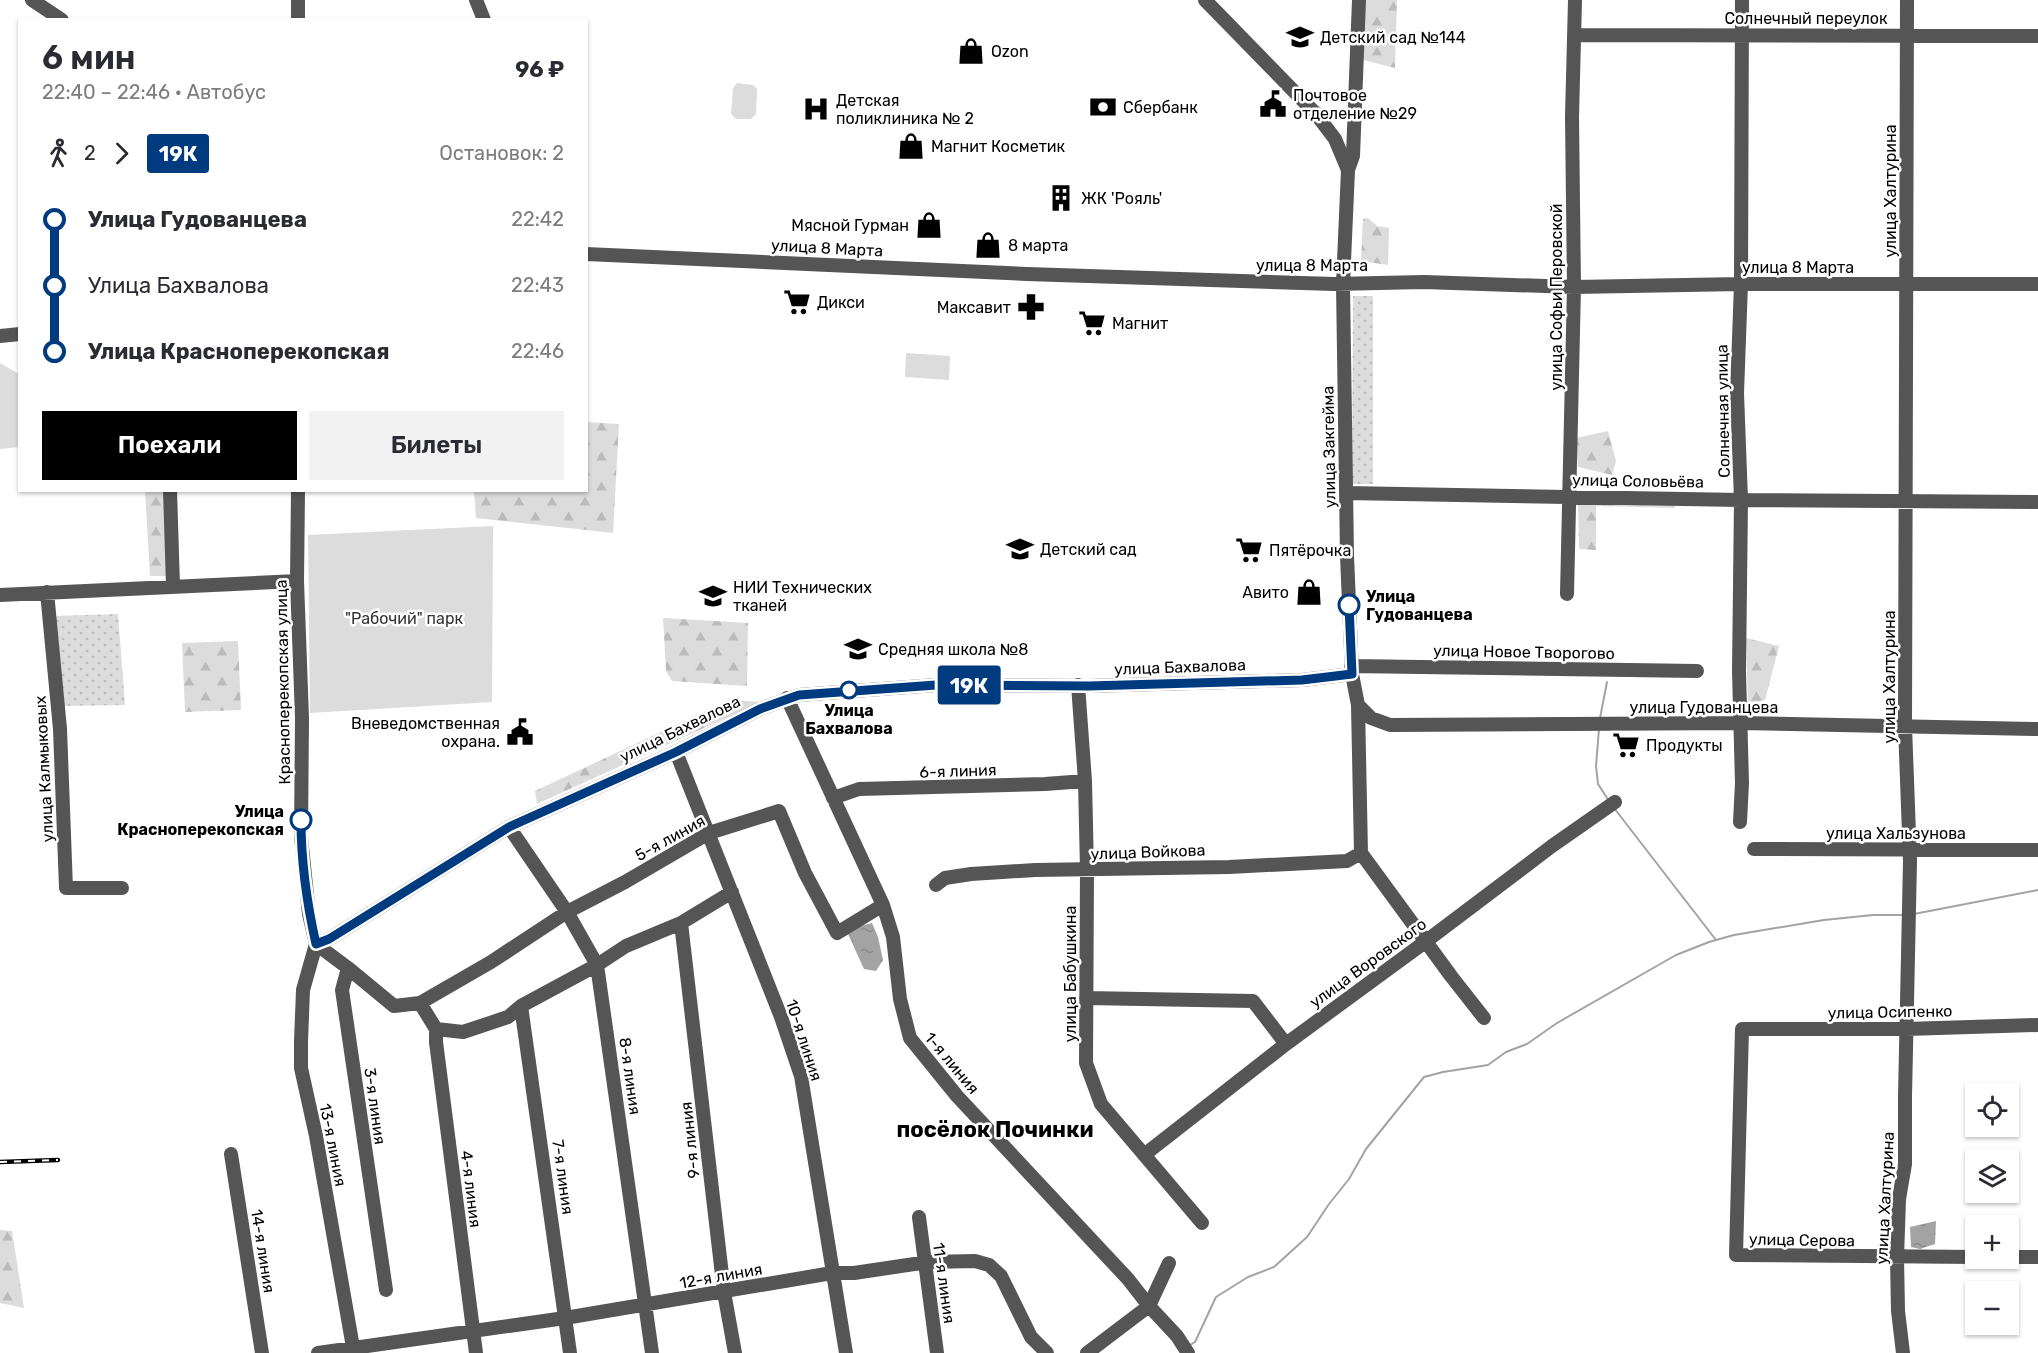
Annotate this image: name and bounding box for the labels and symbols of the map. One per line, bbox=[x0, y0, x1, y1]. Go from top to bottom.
street label: Солнечный переулок bbox=[1724, 9, 1888, 28]
school or university icon: Детский сад №144 bbox=[1285, 22, 1315, 52]
place label: Детский сад №144 bbox=[1320, 28, 1466, 47]
shop icon: Ozon bbox=[956, 36, 986, 66]
place label: Ozon bbox=[991, 42, 1029, 61]
place label: Почтовое отделение №29 bbox=[1293, 86, 1417, 123]
public building icon: Почтовое отделение №29 bbox=[1258, 89, 1288, 119]
place label: Детская поликлиника № 2 bbox=[836, 91, 974, 128]
bank icon: Сбербанк bbox=[1088, 92, 1118, 122]
hospital icon: Детская поликлиника № 2 bbox=[801, 94, 831, 124]
place label: Сбербанк bbox=[1123, 98, 1198, 117]
street label: улица Халтурина bbox=[1881, 125, 1900, 258]
shop icon: Магнит Косметик bbox=[896, 131, 926, 161]
place label: Магнит Косметик bbox=[931, 137, 1066, 156]
building icon: ЖК 'Рояль' bbox=[1046, 183, 1076, 213]
place label: ЖК 'Рояль' bbox=[1081, 189, 1162, 208]
street label: улица Софьи Перовской bbox=[1547, 204, 1566, 390]
shop icon: Мясной Гурман bbox=[914, 210, 944, 240]
place label: Мясной Гурман bbox=[791, 216, 909, 235]
shop icon: 8 марта bbox=[973, 230, 1003, 260]
street label: улица 8 Марта bbox=[771, 236, 883, 260]
place label: 8 марта bbox=[1008, 236, 1068, 255]
street label: улица 8 Марта bbox=[1256, 256, 1368, 275]
street label: улица 8 Марта bbox=[1742, 258, 1854, 277]
supermarket icon: Дикси bbox=[782, 287, 812, 317]
pharmacy icon: Максавит bbox=[1016, 292, 1046, 322]
place label: Дикси bbox=[817, 293, 865, 312]
place label: Максавит bbox=[937, 298, 1011, 317]
supermarket icon: Магнит bbox=[1077, 308, 1107, 338]
place label: Магнит bbox=[1112, 314, 1168, 333]
street label: Солнечная улица bbox=[1712, 344, 1734, 478]
street label: улица Закгейма bbox=[1318, 386, 1340, 508]
street label: улица Соловьёва bbox=[1572, 470, 1704, 492]
school or university icon: Детский сад bbox=[1005, 534, 1035, 564]
supermarket icon: Пятёрочка bbox=[1234, 535, 1264, 565]
place label: Детский сад bbox=[1040, 540, 1137, 559]
place label: Пятёрочка bbox=[1269, 541, 1351, 560]
shop icon: Авито bbox=[1294, 577, 1324, 607]
place label: НИИ Технических тканей bbox=[733, 578, 872, 615]
street label: Красноперекопская улица bbox=[272, 579, 294, 785]
school or university icon: НИИ Технических тканей bbox=[698, 581, 728, 611]
place label: Авито bbox=[1242, 583, 1289, 602]
place label: Улица Гудованцева bbox=[1366, 587, 1473, 624]
marker: Улица Гудованцева bbox=[1338, 594, 1360, 616]
park label: "Рабочий" парк bbox=[345, 609, 463, 628]
street label: улица Халтурина bbox=[1880, 611, 1899, 744]
school or university icon: Средняя школа №8 bbox=[843, 634, 873, 664]
place label: Средняя школа №8 bbox=[878, 640, 1028, 659]
street label: улица Новое Творогово bbox=[1433, 641, 1615, 663]
street label: улица Бахвалова bbox=[1114, 655, 1246, 679]
line badge: 19К bbox=[934, 666, 1004, 704]
marker: Улица Бахвалова bbox=[840, 681, 858, 699]
street label: улица Бахвалова bbox=[617, 692, 743, 766]
street label: улица Калмыковых bbox=[31, 695, 57, 843]
street label: улица Гудованцева bbox=[1630, 698, 1778, 717]
place label: Улица Бахвалова bbox=[805, 701, 893, 738]
place label: Вневедомственная охрана. bbox=[351, 714, 500, 751]
public building icon: Вневедомственная охрана. bbox=[505, 717, 535, 747]
supermarket icon: Продукты bbox=[1611, 730, 1641, 760]
place label: Продукты bbox=[1646, 736, 1723, 755]
street label: 6-я линия bbox=[919, 760, 997, 782]
place label: Улица Красноперекопская bbox=[117, 802, 284, 839]
marker: Улица Красноперекопская bbox=[290, 809, 312, 831]
street label: 5-я линия bbox=[632, 811, 708, 865]
street label: улица Хальзунова bbox=[1826, 824, 1966, 843]
street label: улица Войкова bbox=[1090, 841, 1206, 863]
street label: улица Бабушкина bbox=[1061, 906, 1080, 1042]
street label: улица Воровского bbox=[1306, 914, 1430, 1012]
street label: 10-я линия bbox=[782, 997, 826, 1083]
street label: улица Осипенко bbox=[1827, 1001, 1953, 1023]
street label: 1-я линия bbox=[921, 1028, 983, 1098]
street label: 8-я линия bbox=[615, 1036, 645, 1116]
street label: 3-я линия bbox=[360, 1066, 390, 1146]
street label: 9-я линия bbox=[677, 1101, 703, 1179]
street label: 13-я линия bbox=[316, 1102, 350, 1188]
district label: посёлок Починки bbox=[896, 1116, 1094, 1143]
street label: улица Халтурина bbox=[1872, 1131, 1898, 1265]
street label: 7-я линия bbox=[548, 1138, 578, 1216]
street label: 4-я линия bbox=[457, 1149, 485, 1229]
street label: 14-я линия bbox=[247, 1208, 279, 1294]
street label: улица Серова bbox=[1749, 1230, 1855, 1250]
street label: 11-я линия bbox=[929, 1241, 959, 1325]
street label: 12-я линия bbox=[678, 1259, 764, 1293]

